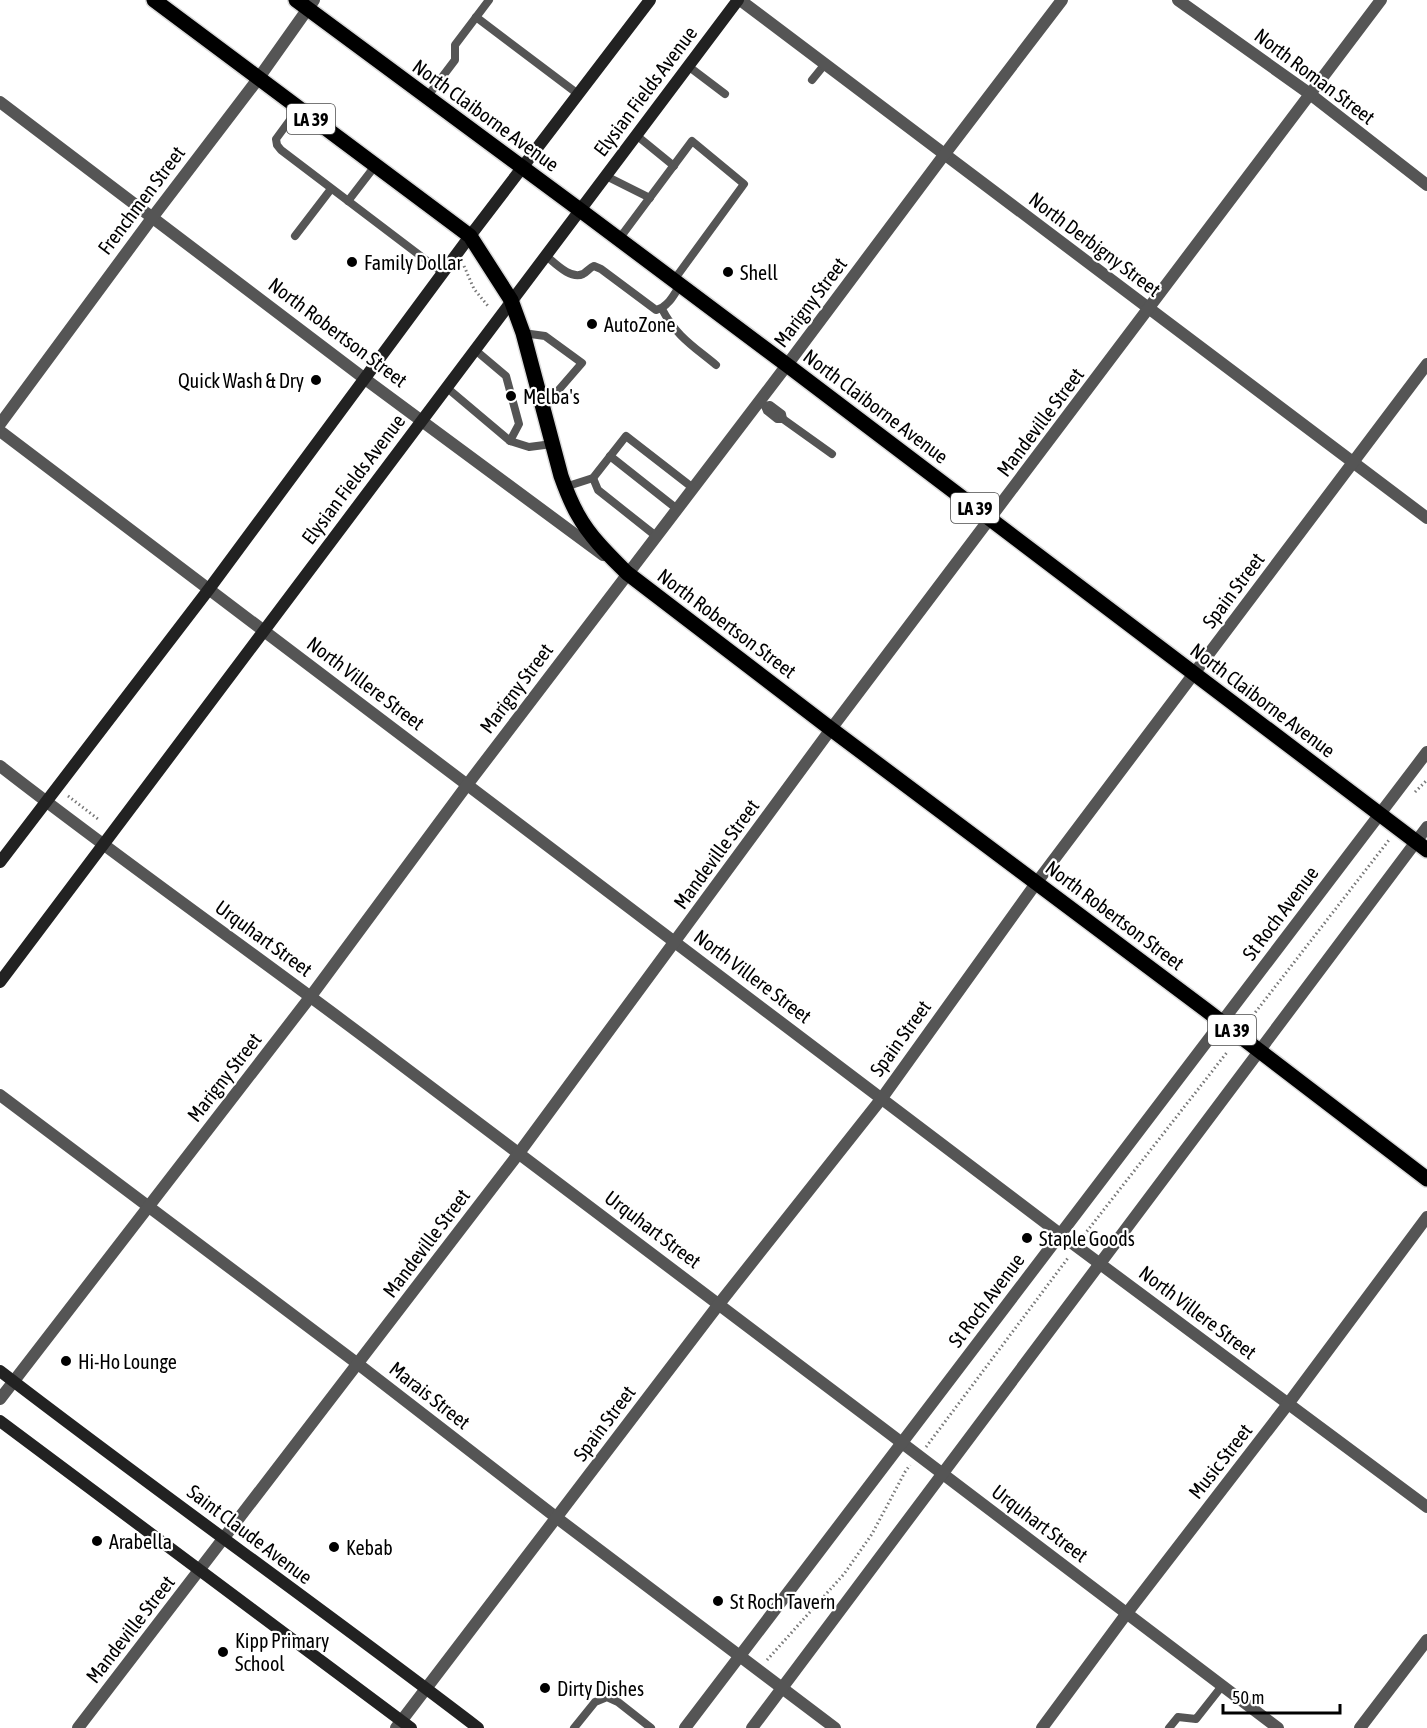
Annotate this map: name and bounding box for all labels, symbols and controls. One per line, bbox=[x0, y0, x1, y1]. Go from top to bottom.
street label: Elysian Fields Avenue bbox=[589, 21, 701, 161]
street label: North Roman Street bbox=[1250, 23, 1380, 129]
street label: North Claiborne Avenue bbox=[408, 54, 564, 176]
road number: LA 39 bbox=[287, 104, 335, 134]
street label: Frenchmen Street bbox=[93, 141, 189, 259]
street label: North Derbigny Street bbox=[1025, 187, 1165, 301]
place label: Family Dollar bbox=[364, 251, 464, 274]
street label: Marigny Street bbox=[769, 252, 851, 351]
marker: Family Dollar bbox=[345, 255, 359, 269]
place label: Shell bbox=[740, 261, 778, 284]
marker: Shell bbox=[721, 265, 735, 279]
street label: North Robertson Street bbox=[264, 272, 412, 392]
place label: AutoZone bbox=[604, 313, 676, 336]
marker: AutoZone bbox=[585, 317, 599, 331]
street label: North Claiborne Avenue bbox=[799, 344, 953, 468]
street label: Mandeville Street bbox=[992, 363, 1088, 481]
place label: Quick Wash & Dry bbox=[178, 369, 304, 392]
marker: Quick Wash & Dry bbox=[309, 373, 323, 387]
place label: Melba's bbox=[523, 385, 580, 408]
marker: Melba's bbox=[504, 389, 518, 403]
street label: Elysian Fields Avenue bbox=[297, 409, 409, 549]
road number: LA 39 bbox=[951, 493, 999, 523]
street label: Spain Street bbox=[1197, 548, 1269, 632]
street label: North Robertson Street bbox=[653, 563, 801, 683]
street label: North Villere Street bbox=[303, 632, 429, 735]
street label: Marigny Street bbox=[475, 638, 557, 737]
street label: North Claiborne Avenue bbox=[1186, 638, 1340, 762]
street label: Mandeville Street bbox=[669, 795, 764, 913]
street label: North Robertson Street bbox=[1041, 855, 1189, 975]
street label: St Roch Avenue bbox=[1237, 862, 1323, 964]
street label: Urquhart Street bbox=[211, 895, 317, 981]
street label: North Villere Street bbox=[690, 925, 816, 1028]
street label: Spain Street bbox=[865, 995, 935, 1080]
road number: LA 39 bbox=[1208, 1015, 1256, 1045]
street label: Marigny Street bbox=[182, 1028, 266, 1126]
street label: Mandeville Street bbox=[378, 1184, 474, 1302]
street label: Urquhart Street bbox=[601, 1186, 706, 1273]
place label: Staple Goods bbox=[1039, 1227, 1135, 1250]
marker: Staple Goods bbox=[1020, 1231, 1034, 1245]
street label: St Roch Avenue bbox=[943, 1249, 1029, 1351]
street label: North Villere Street bbox=[1135, 1261, 1261, 1364]
place label: Hi-Ho Lounge bbox=[78, 1350, 177, 1373]
marker: Hi-Ho Lounge bbox=[59, 1354, 73, 1368]
street label: Marais Street bbox=[385, 1356, 475, 1434]
street label: Spain Street bbox=[568, 1381, 640, 1465]
street label: Music Street bbox=[1184, 1419, 1257, 1503]
street label: Saint Claude Avenue bbox=[183, 1480, 317, 1588]
street label: Urquhart Street bbox=[988, 1480, 1093, 1567]
place label: Arabella bbox=[109, 1530, 172, 1553]
marker: Arabella bbox=[90, 1534, 104, 1548]
place label: Kebab bbox=[346, 1536, 393, 1559]
marker: Kebab bbox=[327, 1540, 341, 1554]
street label: Mandeville Street bbox=[81, 1571, 179, 1687]
place label: St Roch Tavern bbox=[730, 1590, 836, 1613]
marker: St Roch Tavern bbox=[711, 1594, 725, 1608]
place label: Kipp Primary School bbox=[235, 1629, 329, 1675]
marker: Kipp Primary School bbox=[216, 1645, 230, 1659]
place label: Dirty Dishes bbox=[557, 1677, 644, 1700]
scale bar bbox=[1223, 1677, 1340, 1715]
marker: Dirty Dishes bbox=[538, 1681, 552, 1695]
text: 50 m bbox=[1232, 1687, 1264, 1708]

